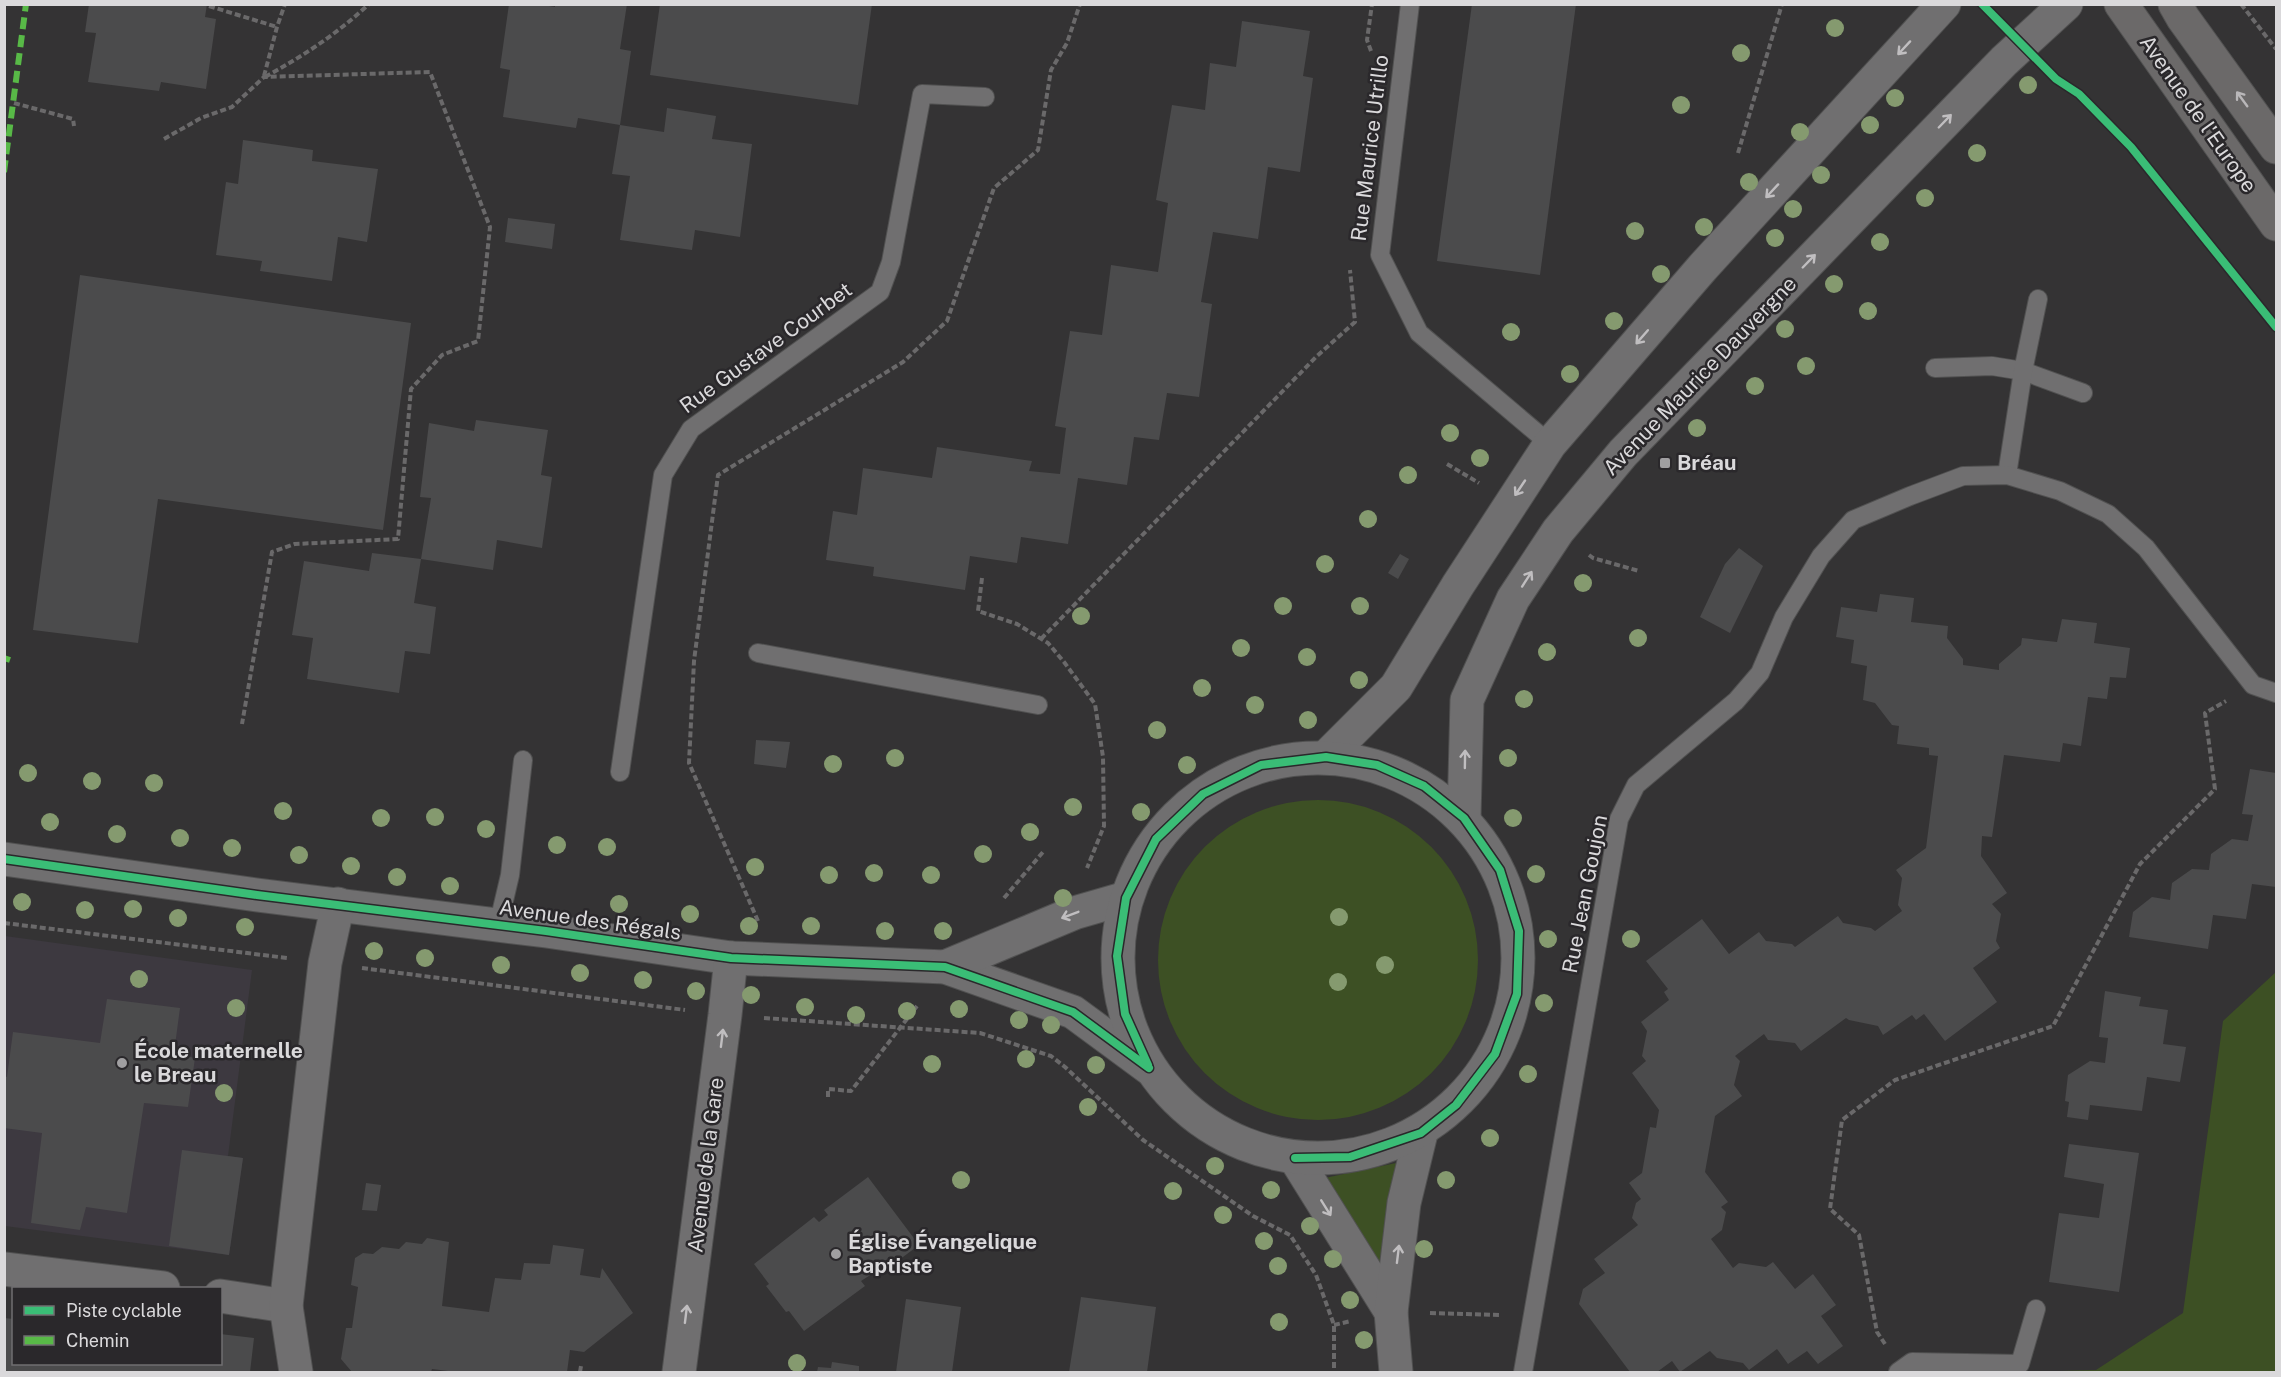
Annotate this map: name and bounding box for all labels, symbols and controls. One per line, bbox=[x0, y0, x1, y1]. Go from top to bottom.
street label: Avenue de l'Europe bbox=[2135, 30, 2262, 197]
one-way arrow bbox=[1897, 40, 1911, 55]
street label: Rue Maurice Utrillo bbox=[1346, 53, 1393, 243]
one-way arrow bbox=[2236, 92, 2248, 108]
one-way arrow bbox=[1938, 114, 1953, 129]
one-way arrow bbox=[1765, 183, 1779, 198]
one-way arrow bbox=[1802, 254, 1817, 269]
street label: Avenue Maurice Dauvergne bbox=[1598, 271, 1801, 480]
street label: Rue Gustave Courbet bbox=[675, 277, 857, 418]
one-way arrow bbox=[1636, 329, 1649, 345]
place label: Bréau bbox=[1677, 450, 1736, 475]
marker: Bréau bbox=[1658, 456, 1672, 470]
one-way arrow bbox=[1514, 480, 1527, 497]
one-way arrow bbox=[1521, 571, 1533, 588]
one-way arrow bbox=[1459, 750, 1471, 770]
street label: Rue Jean Goujon bbox=[1557, 813, 1612, 975]
street label: Avenue des Régals bbox=[497, 894, 683, 945]
one-way arrow bbox=[1062, 910, 1080, 921]
one-way arrow bbox=[717, 1028, 728, 1048]
place label: École maternelle le Breau bbox=[134, 1038, 303, 1087]
marker: École maternelle le Breau bbox=[115, 1056, 129, 1070]
street label: Avenue de la Gare bbox=[682, 1076, 729, 1254]
one-way arrow bbox=[1320, 1199, 1332, 1216]
place label: Église Évangelique Baptiste bbox=[848, 1229, 1037, 1278]
one-way arrow bbox=[1393, 1245, 1404, 1265]
marker: Église Évangelique Baptiste bbox=[829, 1247, 843, 1261]
legend bbox=[12, 1287, 222, 1365]
text: Piste cyclable bbox=[66, 1300, 182, 1321]
one-way arrow bbox=[681, 1305, 692, 1325]
text: Chemin bbox=[66, 1330, 130, 1351]

